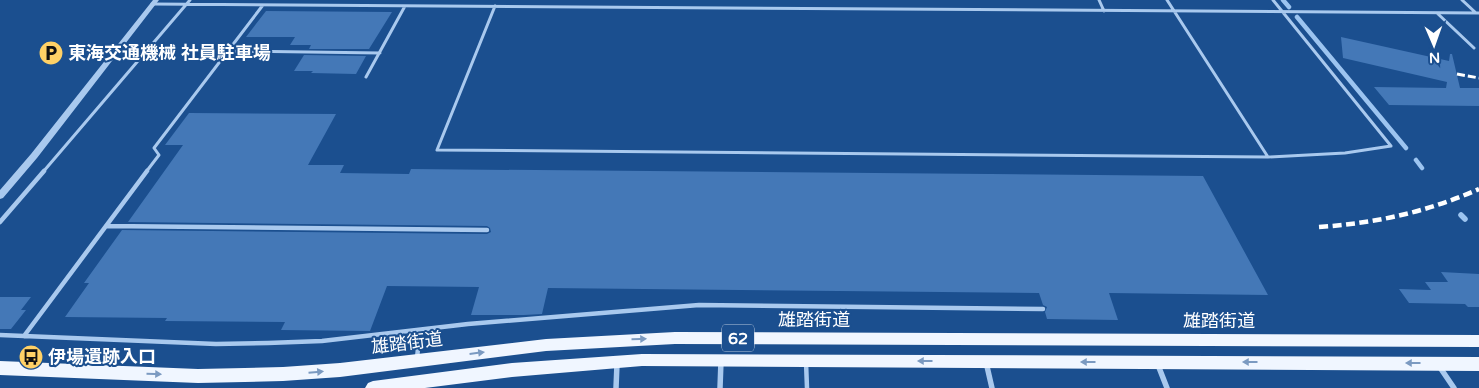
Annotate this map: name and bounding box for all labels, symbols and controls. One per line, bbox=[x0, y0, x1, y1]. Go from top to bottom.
north arrow bbox=[1409, 20, 1459, 70]
parking icon: 東海交通機械 社員駐車場 bbox=[38, 40, 64, 66]
place label: 東海交通機械 社員駐車場 bbox=[68, 42, 271, 64]
text: N bbox=[1429, 49, 1440, 66]
street label: 雄踏街道 bbox=[778, 309, 850, 331]
street label: 雄踏街道 bbox=[1183, 310, 1255, 332]
road number: 62 bbox=[722, 324, 754, 352]
street label: 雄踏街道 bbox=[370, 328, 444, 358]
one-way arrow bbox=[631, 335, 647, 343]
bus stop icon: 伊場遺跡入口 bbox=[18, 344, 44, 370]
place label: 伊場遺跡入口 bbox=[48, 346, 156, 368]
one-way arrow bbox=[470, 349, 486, 357]
one-way arrow bbox=[917, 357, 933, 365]
one-way arrow bbox=[1080, 357, 1096, 365]
one-way arrow bbox=[1242, 358, 1258, 366]
one-way arrow bbox=[1405, 359, 1421, 367]
one-way arrow bbox=[308, 368, 324, 376]
one-way arrow bbox=[146, 371, 162, 379]

